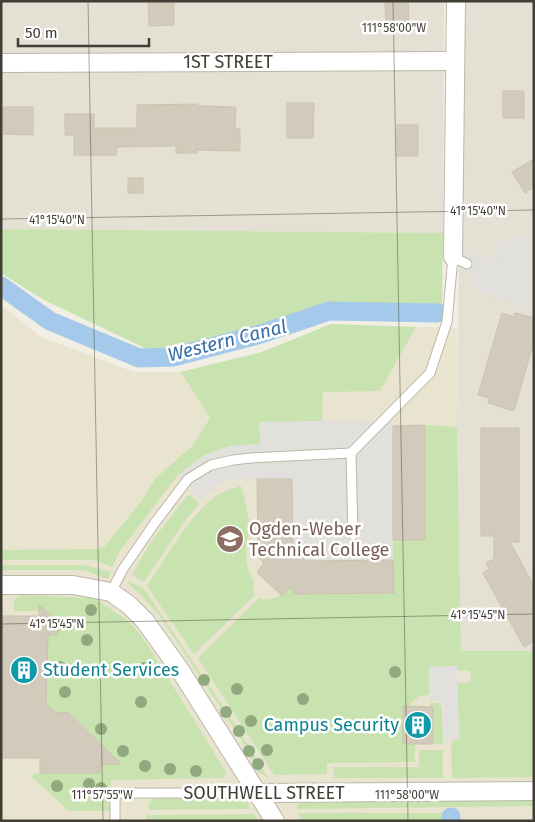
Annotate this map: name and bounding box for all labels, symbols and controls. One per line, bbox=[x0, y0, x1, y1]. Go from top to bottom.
scale bar bbox=[18, 15, 149, 47]
text: 111°58'00"W bbox=[362, 21, 426, 35]
text: 50 m bbox=[25, 24, 58, 42]
street label: 1ST STREET bbox=[183, 51, 273, 73]
text: 41°15'40"N bbox=[450, 204, 506, 218]
text: 41°15'40"N bbox=[29, 213, 85, 227]
water label: Western Canal bbox=[165, 315, 289, 366]
place label: Ogden-Weber Technical College bbox=[249, 518, 389, 561]
school or university icon: Ogden-Weber Technical College bbox=[215, 524, 245, 554]
text: 41°15'45"N bbox=[450, 608, 506, 622]
text: 41°15'45"N bbox=[29, 617, 85, 631]
building icon: Student Services bbox=[9, 655, 39, 685]
place label: Student Services bbox=[43, 659, 179, 681]
building icon: Campus Security bbox=[403, 710, 433, 740]
place label: Campus Security bbox=[264, 714, 399, 736]
street label: SOUTHWELL STREET bbox=[183, 782, 345, 804]
text: 111°57'55"W bbox=[71, 788, 133, 802]
text: 111°58'00"W bbox=[375, 788, 439, 802]

